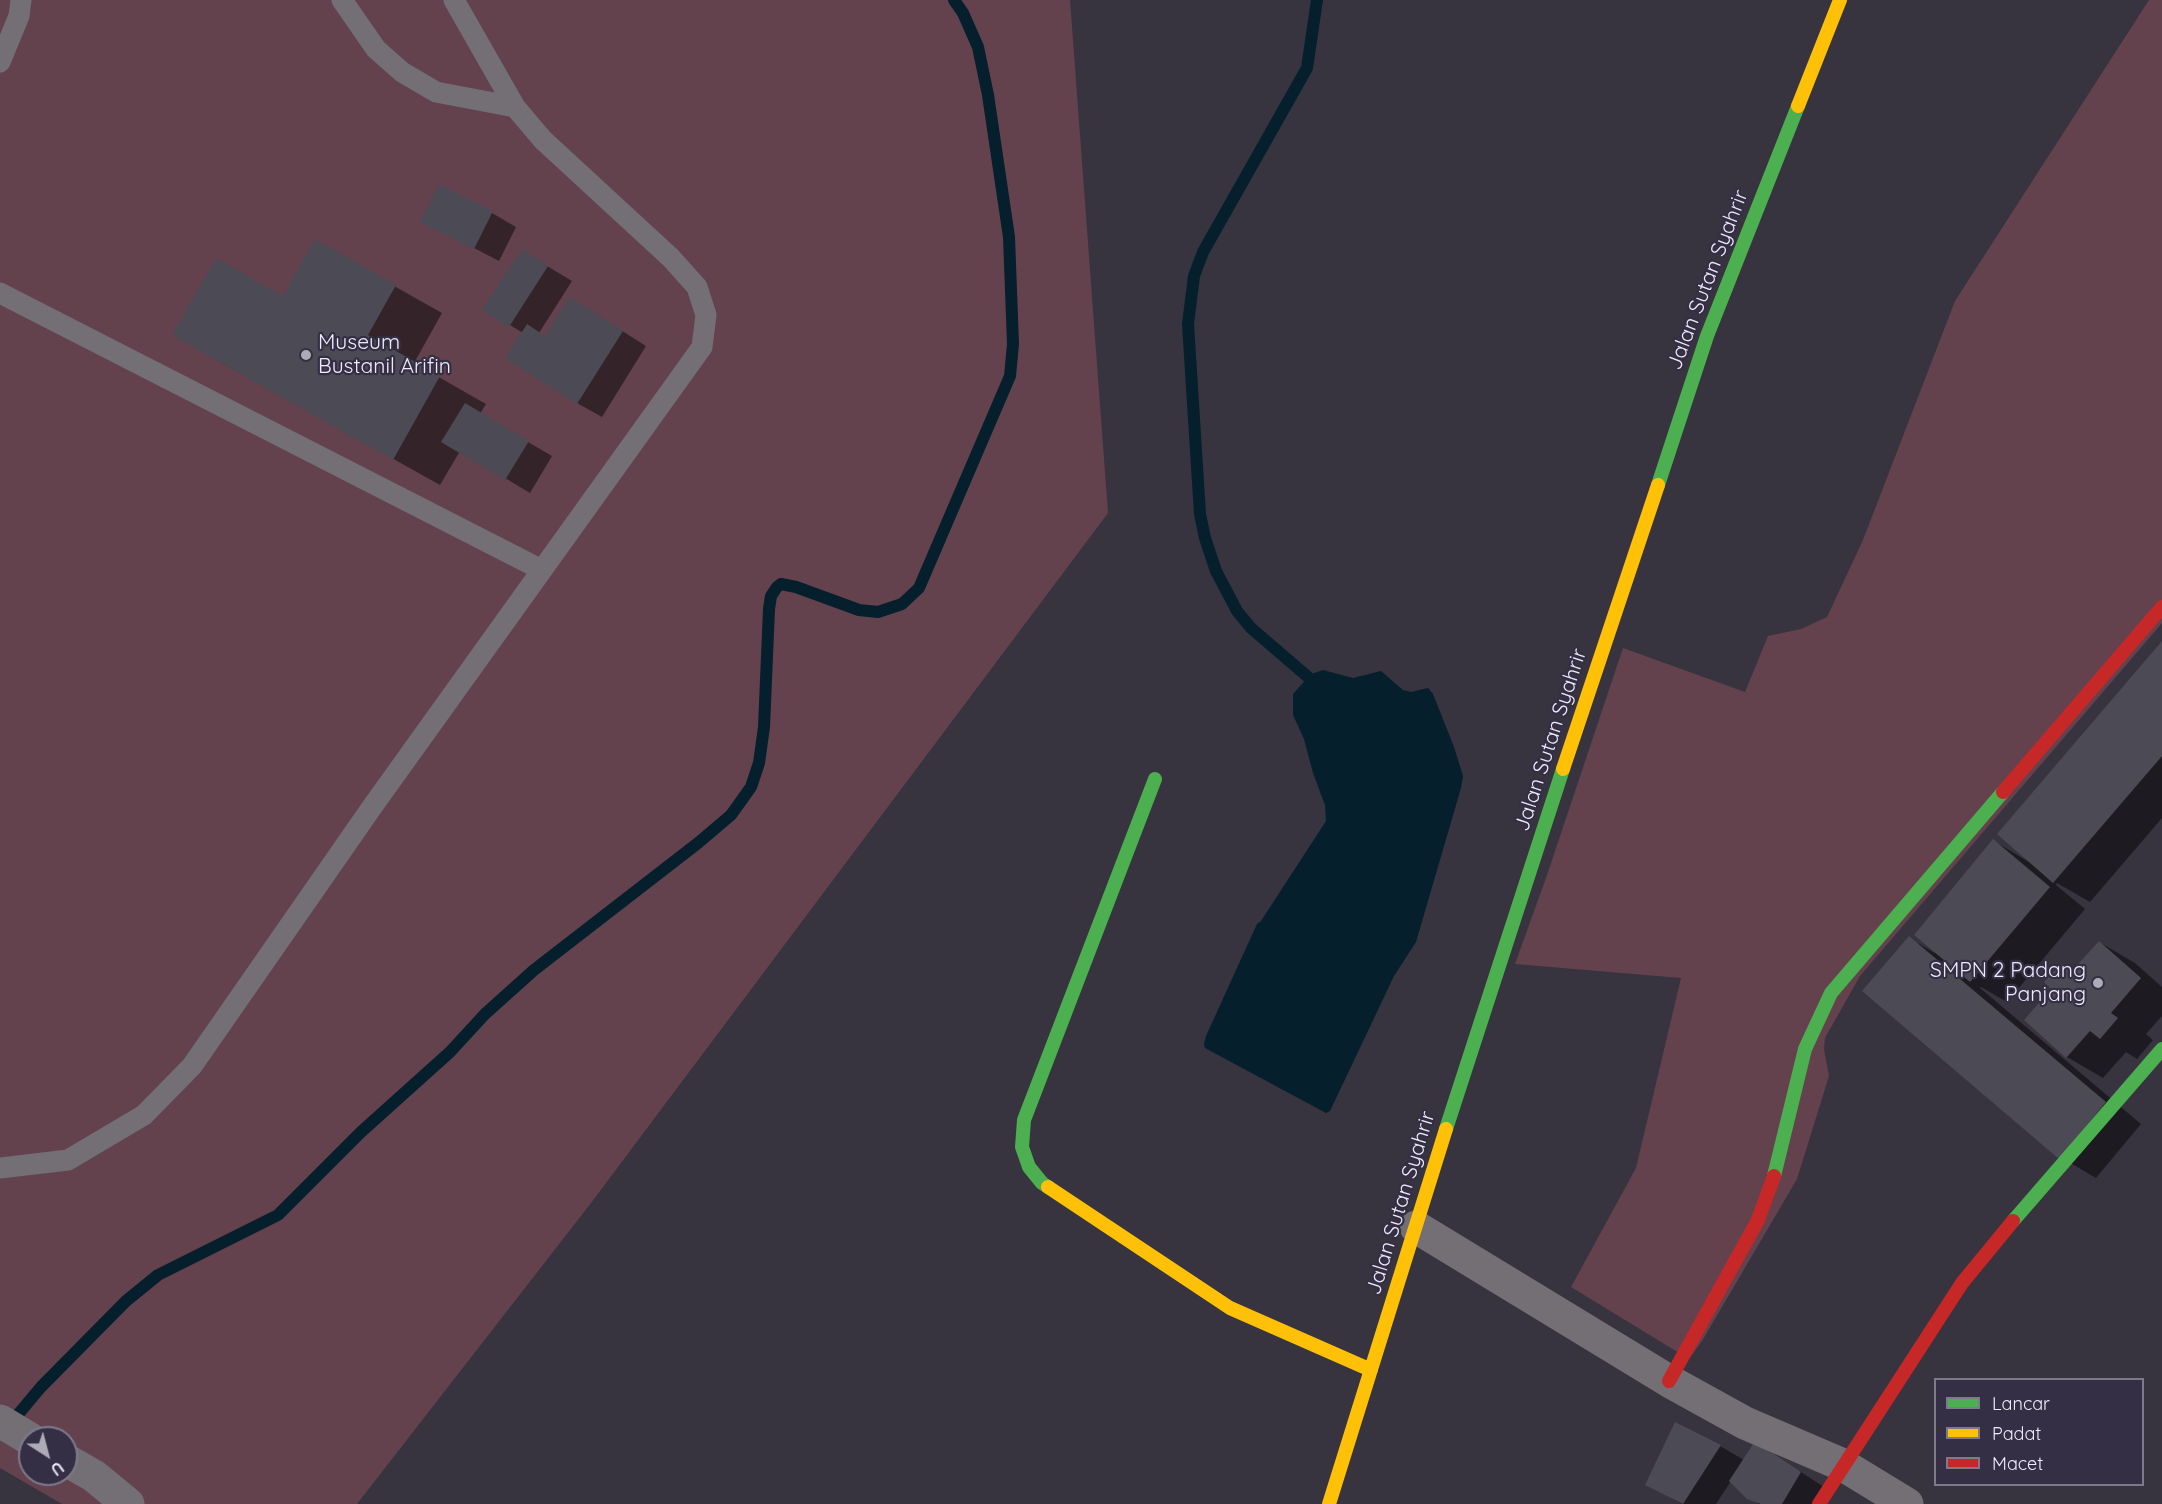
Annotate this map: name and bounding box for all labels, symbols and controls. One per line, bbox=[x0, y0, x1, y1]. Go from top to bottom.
street label: Jalan Sutan Syahrir bbox=[1662, 186, 1754, 374]
place label: Museum Bustanil Arifin bbox=[318, 330, 451, 380]
marker: Museum Bustanil Arifin bbox=[299, 348, 313, 362]
street label: Jalan Sutan Syahrir bbox=[1510, 645, 1592, 835]
place label: SMPN 2 Padang Panjang bbox=[1930, 958, 2086, 1008]
marker: SMPN 2 Padang Panjang bbox=[2091, 976, 2105, 990]
street label: Jalan Sutan Syahrir bbox=[1361, 1108, 1441, 1298]
legend bbox=[1934, 1378, 2144, 1486]
text: Lancar bbox=[1992, 1392, 2050, 1415]
text: Padat bbox=[1992, 1422, 2041, 1445]
north arrow bbox=[18, 1426, 78, 1486]
text: Macet bbox=[1992, 1452, 2043, 1475]
text: U bbox=[47, 1458, 68, 1480]

